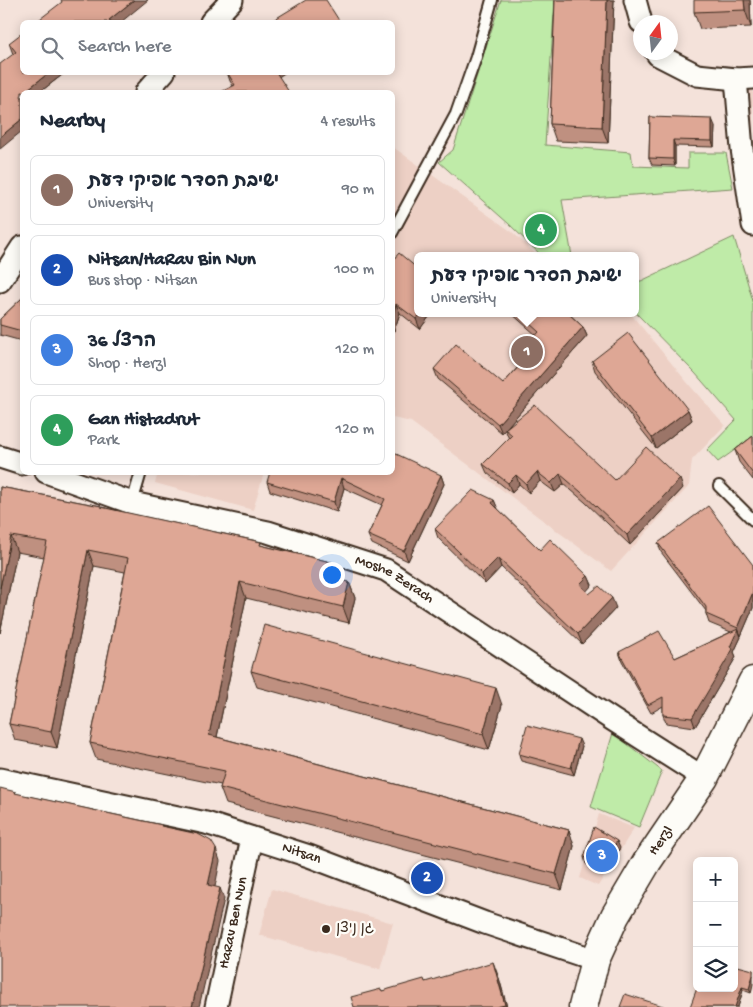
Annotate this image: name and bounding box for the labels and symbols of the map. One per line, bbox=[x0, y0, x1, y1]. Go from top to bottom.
north arrow bbox=[633, 15, 678, 60]
pin: 4 bbox=[525, 211, 557, 249]
pin: 1 bbox=[511, 333, 543, 371]
street label: Moshe Zerach bbox=[353, 552, 437, 608]
your location bbox=[319, 562, 345, 588]
street label: Herzl bbox=[645, 823, 678, 859]
pin: 3 bbox=[586, 837, 618, 875]
street label: Nitsan bbox=[280, 839, 324, 869]
pin: 2 bbox=[411, 859, 443, 897]
street label: HaRav Ben Nun bbox=[215, 875, 252, 970]
place label: גן ניצן bbox=[336, 920, 374, 938]
marker: גן ניצן bbox=[320, 923, 332, 935]

